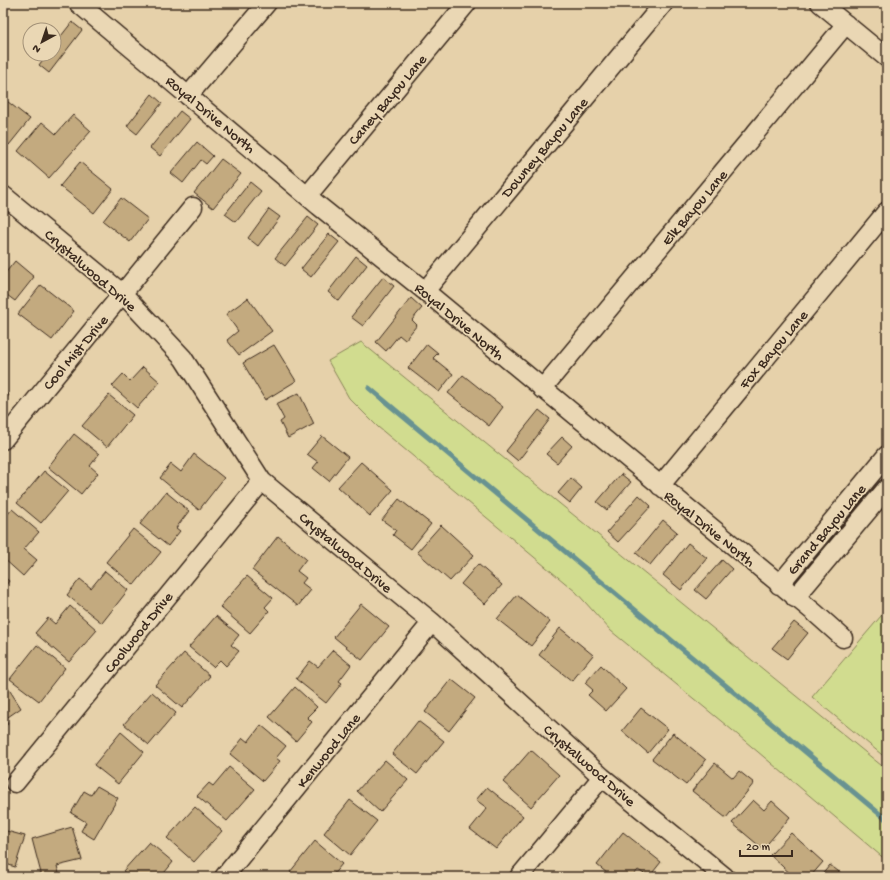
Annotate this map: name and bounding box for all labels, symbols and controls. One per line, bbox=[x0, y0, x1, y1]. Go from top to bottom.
north arrow bbox=[22, 22, 62, 62]
text: N bbox=[30, 41, 43, 55]
street label: Caney Bayou Lane bbox=[345, 51, 432, 149]
street label: Royal Drive North bbox=[161, 73, 258, 158]
street label: Downey Bayou Lane bbox=[498, 94, 593, 203]
street label: Elk Bayou Lane bbox=[659, 167, 733, 250]
street label: Crystalwood Drive bbox=[40, 227, 140, 317]
street label: Royal Drive North bbox=[410, 280, 507, 365]
street label: Fox Bayou Lane bbox=[736, 307, 813, 394]
street label: Cool Mist Drive bbox=[40, 312, 113, 394]
street label: Grand Bayou Lane bbox=[784, 481, 871, 579]
street label: Royal Drive North bbox=[660, 487, 758, 572]
street label: Crystalwood Drive bbox=[294, 509, 395, 598]
street label: Coolwood Drive bbox=[101, 589, 178, 677]
street label: Kenwood Lane bbox=[294, 710, 365, 792]
street label: Crystalwood Drive bbox=[539, 722, 639, 812]
scale bar bbox=[740, 832, 792, 858]
text: 20 m bbox=[746, 841, 771, 855]

